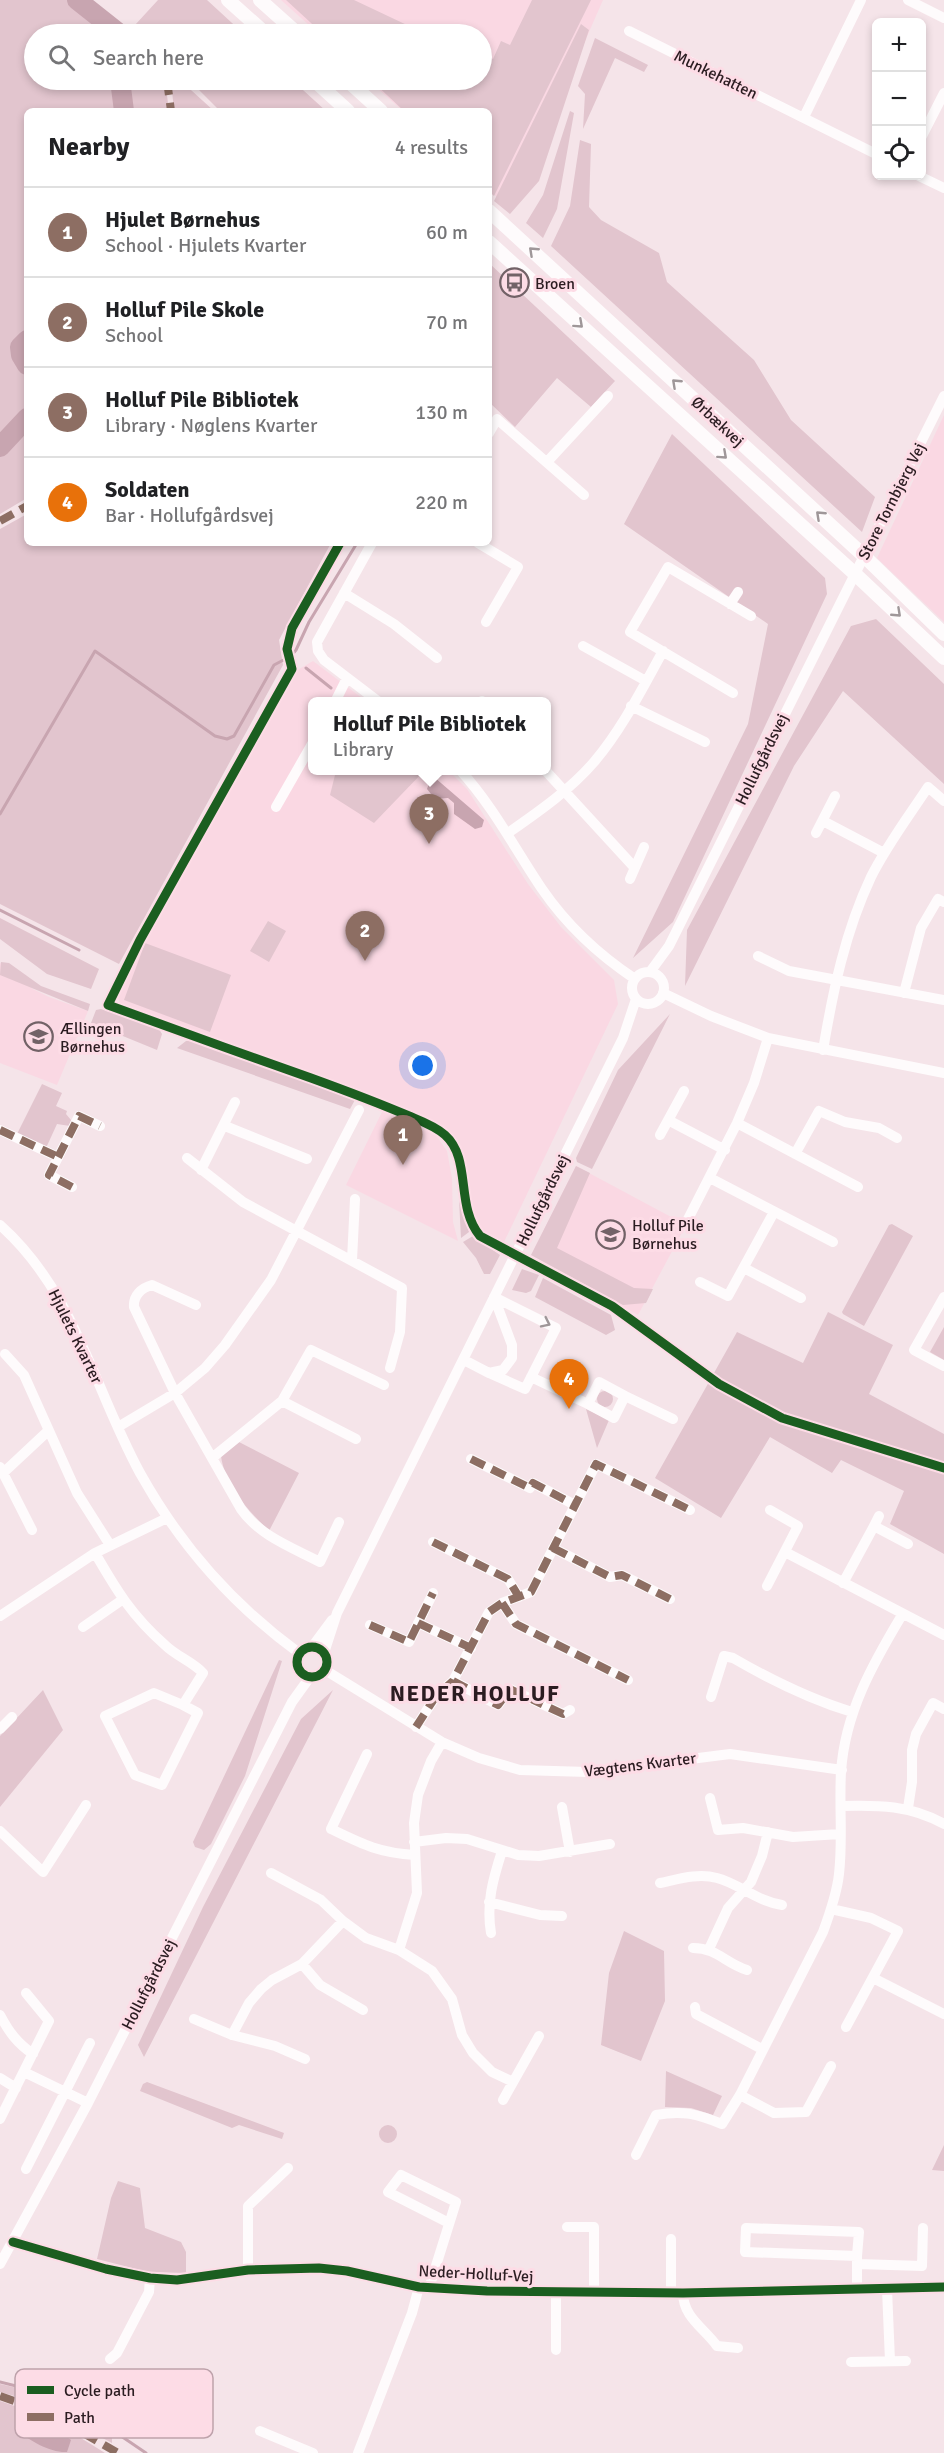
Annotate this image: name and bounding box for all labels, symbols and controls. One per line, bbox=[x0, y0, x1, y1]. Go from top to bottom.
map controls bbox=[872, 18, 926, 180]
button: + bbox=[872, 18, 926, 72]
search box bbox=[24, 24, 492, 90]
icon: search bbox=[45, 41, 78, 74]
text: Search here bbox=[93, 44, 204, 71]
street label: Munkehatten bbox=[670, 46, 761, 104]
button: − bbox=[872, 72, 926, 126]
button: locate bbox=[872, 126, 926, 180]
text: Nearby bbox=[48, 131, 129, 163]
text: 4 results bbox=[395, 135, 468, 160]
text: Hjulet Børnehus bbox=[105, 206, 260, 233]
text: 1 bbox=[62, 220, 73, 245]
text: 60 m bbox=[426, 220, 468, 245]
text: School · Hjulets Kvarter bbox=[105, 233, 306, 258]
one-way arrow bbox=[529, 247, 540, 258]
bus stop icon: Broen bbox=[498, 267, 530, 299]
place label: Broen bbox=[535, 274, 575, 294]
text: Holluf Pile Skole bbox=[105, 296, 264, 323]
text: 2 bbox=[62, 310, 73, 335]
text: 70 m bbox=[426, 310, 468, 335]
one-way arrow bbox=[572, 317, 583, 328]
text: School bbox=[105, 323, 163, 348]
one-way arrow bbox=[673, 379, 683, 390]
text: Holluf Pile Bibliotek bbox=[105, 386, 299, 413]
street label: Ørbækvej bbox=[687, 392, 748, 451]
text: 3 bbox=[62, 400, 73, 425]
text: 130 m bbox=[415, 400, 468, 425]
text: Library · Nøglens Kvarter bbox=[105, 413, 317, 438]
street label: Store Tornbjerg Vej bbox=[854, 440, 930, 563]
one-way arrow bbox=[716, 447, 727, 458]
text: Soldaten bbox=[105, 476, 190, 503]
text: 4 bbox=[62, 490, 73, 515]
text: 220 m bbox=[415, 490, 468, 515]
text: Bar · Hollufgårdsvej bbox=[105, 503, 274, 528]
one-way arrow bbox=[816, 511, 827, 522]
one-way arrow bbox=[890, 606, 900, 617]
popup bbox=[308, 697, 551, 775]
text: Holluf Pile Bibliotek bbox=[333, 710, 526, 737]
street label: Hollufgårdsvej bbox=[731, 710, 793, 809]
text: Library bbox=[333, 737, 393, 762]
pin: 3 bbox=[410, 794, 448, 844]
pin: 2 bbox=[346, 912, 385, 961]
place label: Ællingen Børnehus bbox=[60, 1019, 125, 1057]
school or university icon: Ællingen Børnehus bbox=[23, 1021, 55, 1053]
your location bbox=[408, 1051, 437, 1080]
pin: 1 bbox=[384, 1116, 422, 1165]
street label: Hollufgårdsvej bbox=[512, 1151, 574, 1250]
place label: Holluf Pile Børnehus bbox=[632, 1216, 704, 1254]
school or university icon: Holluf Pile Børnehus bbox=[595, 1218, 627, 1250]
street label: Hjulets Kvarter bbox=[44, 1286, 107, 1387]
one-way arrow bbox=[540, 1316, 551, 1327]
pin: 4 bbox=[550, 1360, 588, 1409]
district label: NEDER HOLLUF bbox=[390, 1680, 560, 1707]
street label: Vægtens Kvarter bbox=[583, 1748, 697, 1782]
street label: Hollufgårdsvej bbox=[117, 1936, 180, 2033]
street label: Neder-Holluf-Vej bbox=[418, 2261, 534, 2287]
legend bbox=[15, 2369, 213, 2438]
text: Cycle path bbox=[64, 2381, 135, 2401]
text: Path bbox=[64, 2408, 95, 2428]

